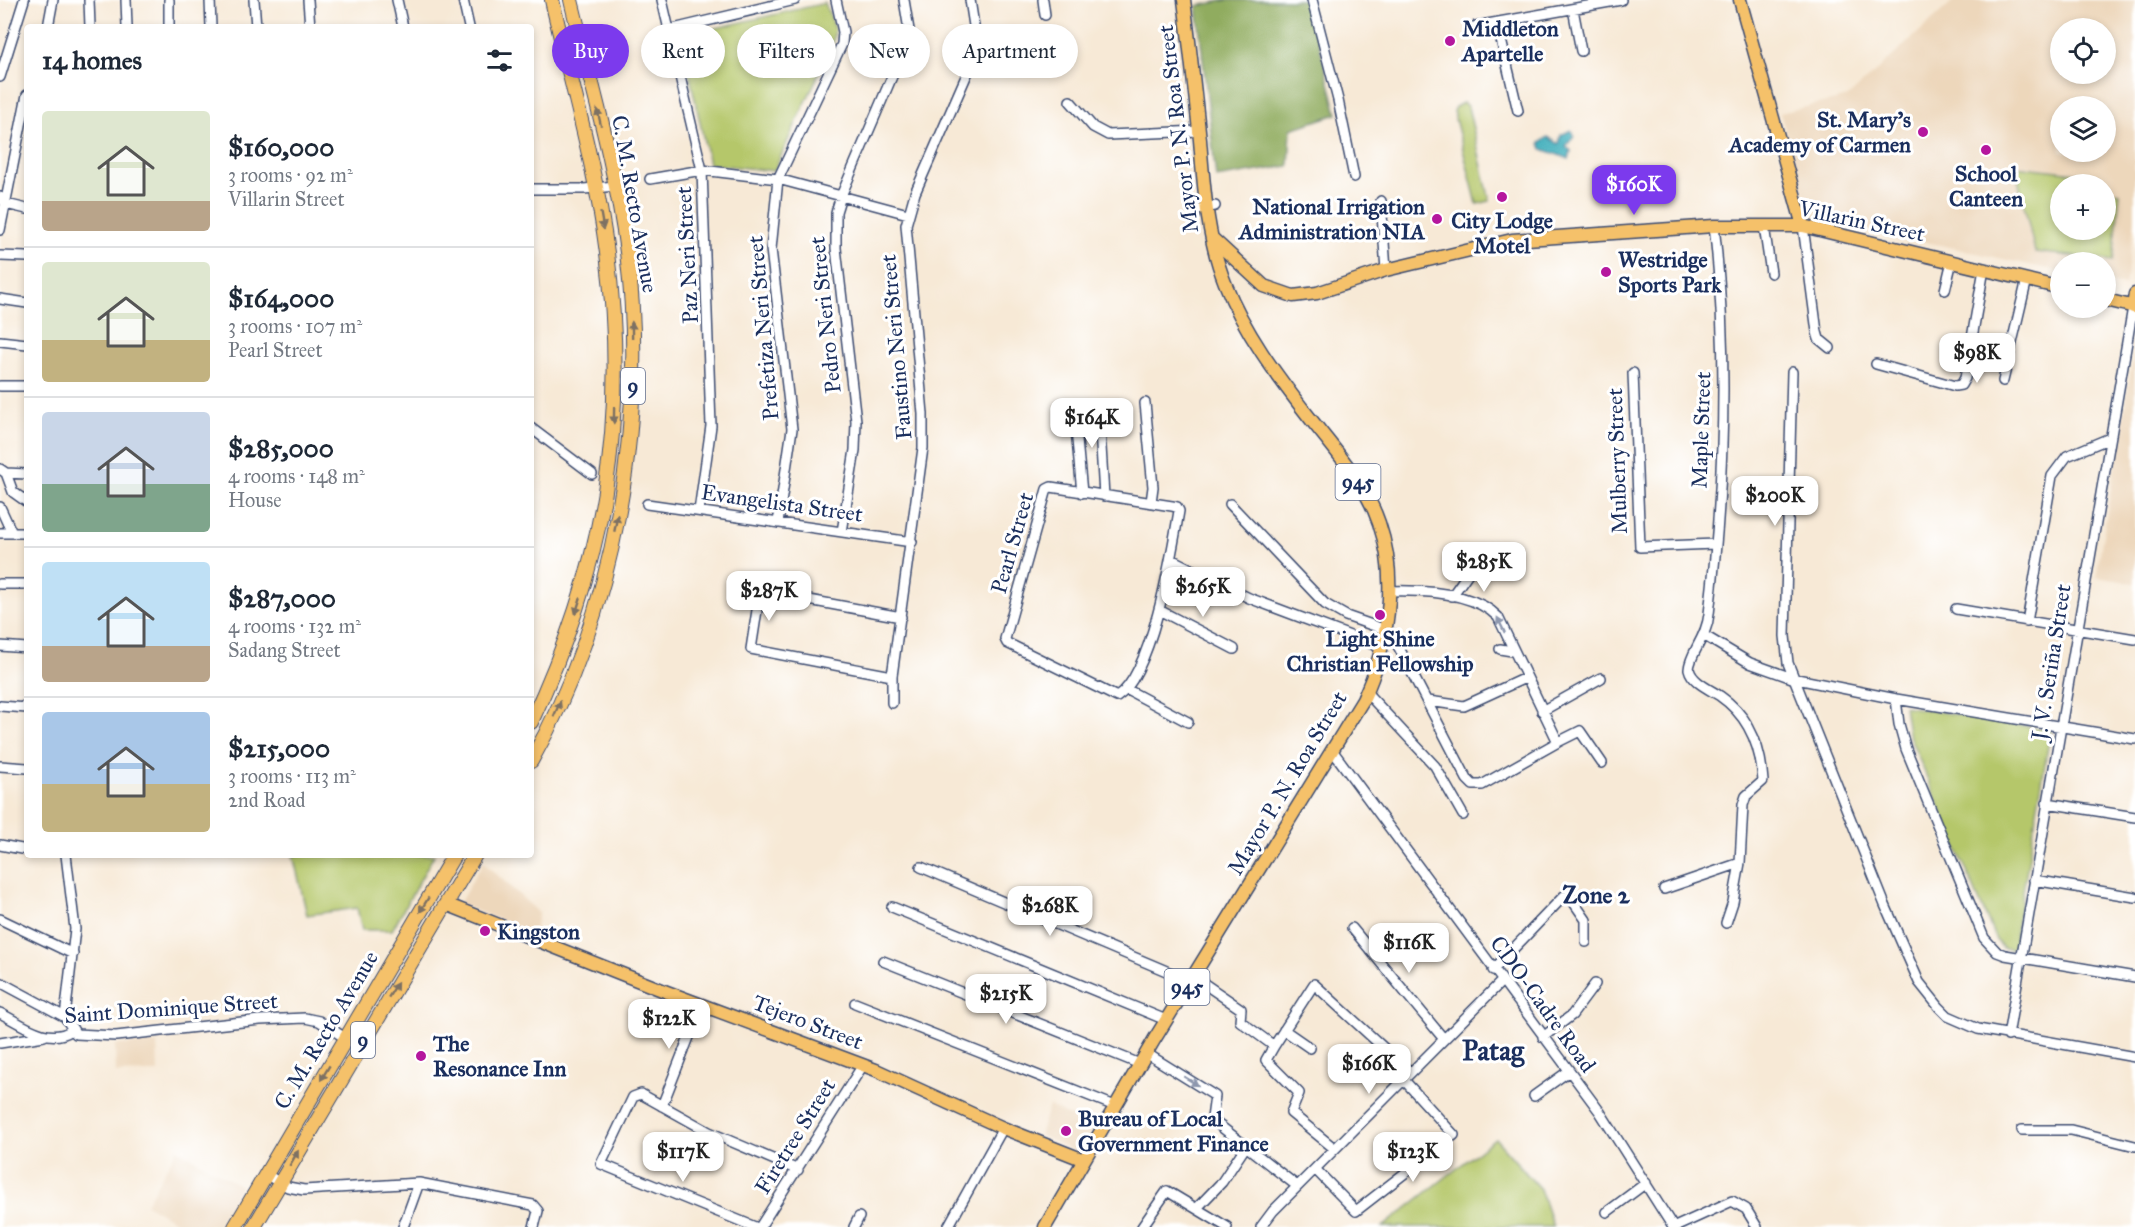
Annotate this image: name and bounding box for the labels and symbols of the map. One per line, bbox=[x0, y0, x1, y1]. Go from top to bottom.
place label: Middleton Apartelle bbox=[1460, 15, 1559, 67]
street label: Mayor P. N. Roa Street bbox=[1152, 23, 1204, 235]
marker: Middleton Apartelle bbox=[1443, 34, 1457, 48]
place label: St. Mary’s Academy of Carmen bbox=[1727, 106, 1911, 158]
one-way arrow bbox=[593, 108, 603, 126]
street label: C. M. Recto Avenue bbox=[606, 113, 664, 295]
marker: St. Mary’s Academy of Carmen bbox=[1916, 125, 1930, 139]
marker: School Canteen bbox=[1979, 143, 1993, 157]
place label: School Canteen bbox=[1949, 160, 2023, 212]
pin: $160K bbox=[1592, 165, 1676, 216]
street label: Paz Neri Street bbox=[670, 185, 704, 324]
marker: City Lodge Motel bbox=[1495, 190, 1509, 204]
place label: National Irrigation Administration NIA bbox=[1237, 193, 1425, 245]
street label: Villarin Street bbox=[1796, 194, 1928, 248]
place label: City Lodge Motel bbox=[1451, 207, 1553, 259]
one-way arrow bbox=[597, 212, 606, 231]
marker: National Irrigation Administration NIA bbox=[1430, 212, 1444, 226]
street label: Prefetiza Neri Street bbox=[741, 234, 785, 421]
street label: Pedro Neri Street bbox=[803, 235, 847, 395]
place label: Westridge Sports Park bbox=[1618, 246, 1722, 298]
street label: Faustino Neri Street bbox=[874, 253, 918, 441]
marker: Westridge Sports Park bbox=[1599, 265, 1613, 279]
one-way arrow bbox=[628, 320, 637, 339]
pin: $98K bbox=[1941, 333, 2013, 384]
road number: 9 bbox=[621, 368, 645, 404]
street label: Maple Street bbox=[1685, 371, 1717, 489]
street label: Mulberry Street bbox=[1601, 387, 1633, 535]
pin: $164K bbox=[1050, 398, 1134, 449]
one-way arrow bbox=[609, 406, 619, 425]
road number: 945 bbox=[1336, 464, 1380, 500]
pin: $200K bbox=[1733, 476, 1817, 527]
street label: Evangelista Street bbox=[699, 478, 865, 528]
street label: Pearl Street bbox=[985, 489, 1039, 597]
one-way arrow bbox=[612, 514, 621, 533]
pin: $285K bbox=[1442, 542, 1526, 593]
pin: $265K bbox=[1161, 567, 1245, 618]
pin: $287K bbox=[727, 571, 811, 622]
street label: J. V. Seriña Street bbox=[2025, 582, 2077, 744]
one-way arrow bbox=[573, 597, 582, 615]
marker: Light Shine Christian Fellowship bbox=[1373, 608, 1387, 622]
one-way arrow bbox=[1496, 616, 1506, 634]
place label: Light Shine Christian Fellowship bbox=[1286, 625, 1474, 677]
street label: Mayor P. N. Roa Street bbox=[1221, 686, 1353, 880]
one-way arrow bbox=[553, 700, 562, 717]
district label: Zone 2 bbox=[1562, 880, 1631, 910]
pin: $268K bbox=[1008, 886, 1092, 937]
one-way arrow bbox=[419, 897, 429, 914]
place label: Kingston bbox=[497, 918, 580, 945]
pin: $116K bbox=[1367, 923, 1451, 974]
marker: Kingston bbox=[478, 924, 492, 938]
street label: CDO-Cadre Road bbox=[1484, 930, 1602, 1078]
street label: C. M. Recto Avenue bbox=[268, 946, 384, 1114]
road number: 945 bbox=[1164, 969, 1210, 1005]
pin: $215K bbox=[964, 974, 1048, 1025]
one-way arrow bbox=[388, 982, 399, 999]
street label: Saint Dominique Street bbox=[63, 987, 279, 1029]
street label: Tejero Street bbox=[749, 989, 867, 1055]
pin: $122K bbox=[627, 999, 711, 1050]
road number: 9 bbox=[351, 1022, 375, 1058]
place label: The Resonance Inn bbox=[432, 1030, 566, 1082]
district label: Patag bbox=[1462, 1033, 1525, 1068]
pin: $166K bbox=[1327, 1044, 1411, 1095]
marker: The Resonance Inn bbox=[414, 1049, 428, 1063]
one-way arrow bbox=[319, 1065, 330, 1081]
street label: Firetree Street bbox=[749, 1073, 841, 1199]
one-way arrow bbox=[1183, 1075, 1199, 1086]
place label: Bureau of Local Government Finance bbox=[1078, 1105, 1269, 1157]
marker: Bureau of Local Government Finance bbox=[1059, 1124, 1073, 1138]
pin: $117K bbox=[641, 1132, 725, 1183]
pin: $123K bbox=[1371, 1132, 1455, 1183]
one-way arrow bbox=[289, 1149, 299, 1166]

